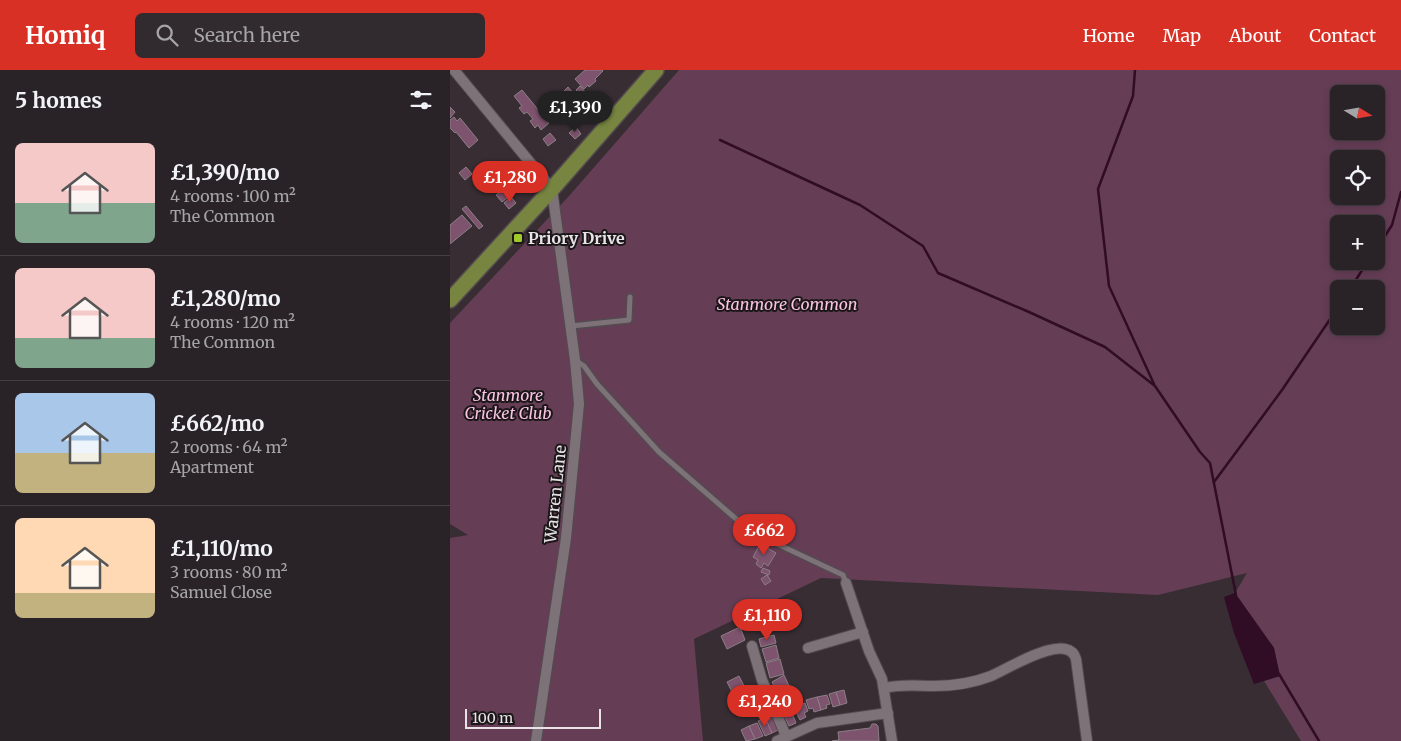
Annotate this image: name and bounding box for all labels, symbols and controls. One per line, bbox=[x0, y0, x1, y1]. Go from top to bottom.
search box bbox=[135, 13, 485, 58]
text: Homiq bbox=[25, 20, 105, 51]
icon: search bbox=[153, 21, 181, 49]
text: Search here bbox=[193, 23, 300, 47]
text: Home bbox=[1083, 24, 1135, 47]
text: Map bbox=[1163, 24, 1201, 47]
text: About bbox=[1229, 24, 1281, 47]
text: Contact bbox=[1309, 24, 1376, 47]
north arrow bbox=[1330, 85, 1385, 140]
map controls bbox=[1330, 85, 1385, 335]
icon: filters bbox=[407, 86, 435, 114]
text: 5 homes bbox=[15, 87, 102, 114]
pin: £1,390 bbox=[534, 90, 616, 133]
text: £1,390 bbox=[549, 97, 601, 117]
button: locate bbox=[1330, 150, 1385, 205]
text: £1,390/mo bbox=[170, 159, 280, 186]
pin: £1,280 bbox=[469, 160, 551, 203]
icon: home bbox=[55, 163, 115, 223]
text: £1,280 bbox=[483, 167, 537, 187]
text: 4 rooms · 100 m² bbox=[170, 186, 296, 206]
text: The Common bbox=[170, 206, 275, 226]
button: + bbox=[1330, 215, 1385, 270]
place label: Priory Drive bbox=[528, 228, 625, 248]
marker: Priory Drive bbox=[512, 232, 524, 244]
button: − bbox=[1330, 280, 1385, 335]
text: £1,280/mo bbox=[170, 285, 281, 312]
icon: home bbox=[55, 288, 115, 348]
park label: Stanmore Common bbox=[717, 294, 857, 314]
text: 4 rooms · 120 m² bbox=[170, 312, 295, 332]
text: The Common bbox=[170, 332, 275, 352]
park label: Stanmore Cricket Club bbox=[465, 385, 551, 423]
text: £662/mo bbox=[170, 410, 264, 437]
icon: home bbox=[55, 413, 115, 473]
text: 2 rooms · 64 m² bbox=[170, 437, 288, 457]
street label: Warren Lane bbox=[540, 444, 570, 545]
text: Apartment bbox=[170, 457, 254, 477]
pin: £662 bbox=[734, 514, 794, 556]
text: £662 bbox=[744, 520, 784, 540]
text: £1,110/mo bbox=[170, 535, 273, 562]
icon: home bbox=[55, 538, 115, 598]
text: 3 rooms · 80 m² bbox=[170, 562, 287, 582]
text: Samuel Close bbox=[170, 582, 272, 602]
pin: £1,110 bbox=[726, 598, 808, 641]
text: £1,110 bbox=[743, 605, 791, 625]
pin: £1,240 bbox=[724, 684, 806, 727]
text: £1,240 bbox=[738, 691, 792, 711]
scale bar bbox=[465, 706, 601, 729]
text: 100 m bbox=[472, 709, 513, 727]

